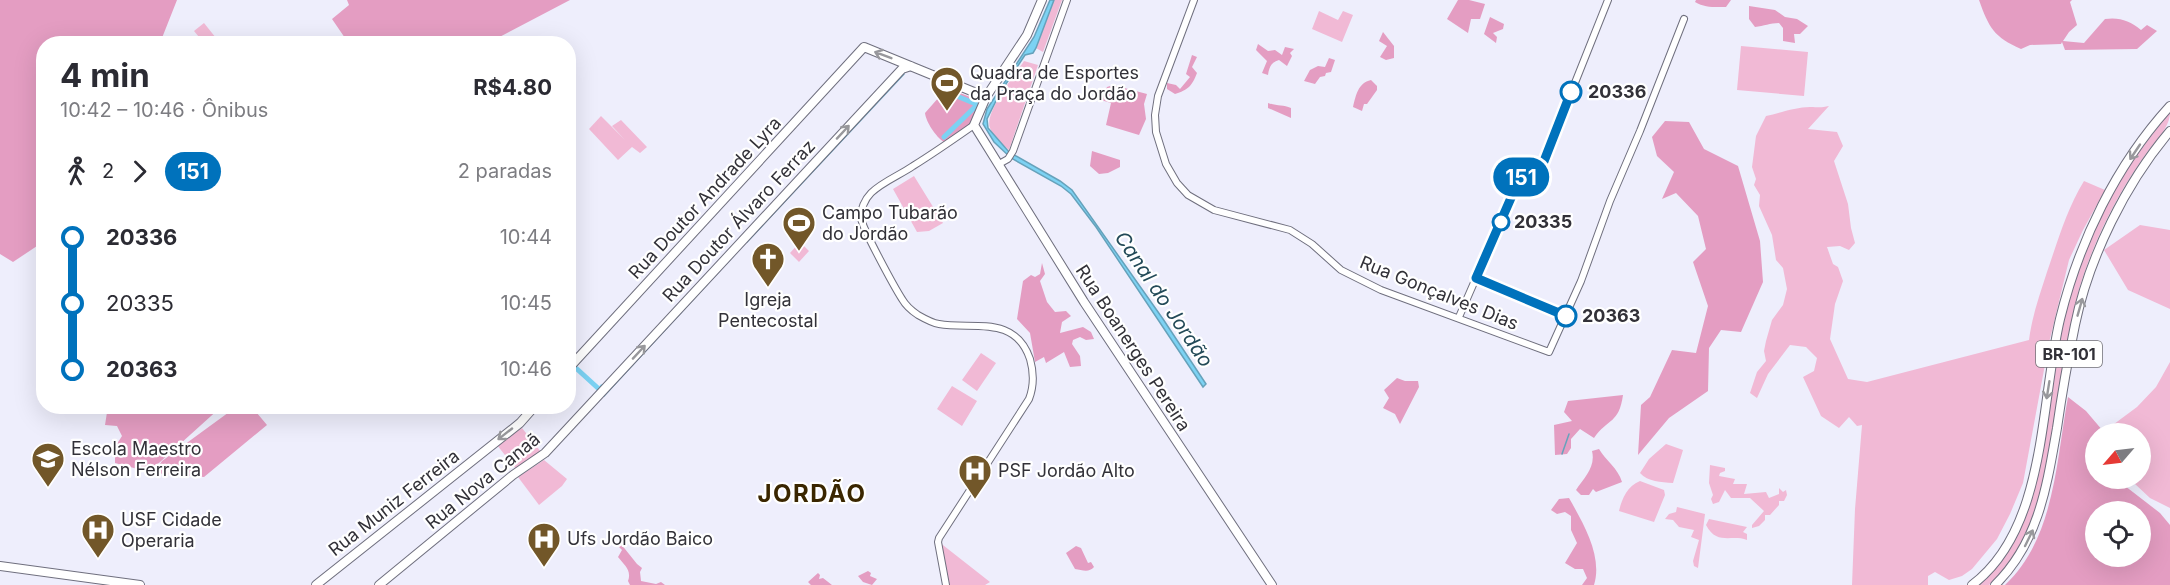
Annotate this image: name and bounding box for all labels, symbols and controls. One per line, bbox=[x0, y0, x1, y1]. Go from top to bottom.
one-way arrow bbox=[874, 49, 893, 60]
text: 4 min bbox=[60, 55, 150, 95]
place label: Quadra de Esportes da Praça do Jordão bbox=[970, 62, 1139, 104]
sports icon: Quadra de Esportes da Praça do Jordão bbox=[929, 65, 965, 112]
text: R$4.80 bbox=[473, 74, 552, 100]
marker: 20336 bbox=[1560, 81, 1582, 103]
place label: 20336 bbox=[1588, 81, 1646, 102]
text: 10:42 – 10:46 · Ônibus bbox=[60, 98, 268, 122]
street label: Rua Doutor Andrade Lyra bbox=[624, 112, 785, 283]
one-way arrow bbox=[835, 124, 850, 139]
street label: Rua Doutor Álvaro Ferraz bbox=[657, 135, 819, 306]
one-way arrow bbox=[2129, 144, 2141, 160]
icon: walk bbox=[60, 155, 93, 188]
icon: forward bbox=[123, 155, 156, 188]
line badge: 151 bbox=[1486, 158, 1556, 196]
text: 2 bbox=[102, 159, 114, 183]
text: 151 bbox=[177, 159, 209, 184]
text: 2 paradas bbox=[458, 159, 552, 183]
text: 151 bbox=[1505, 165, 1537, 190]
place label: Campo Tubarão do Jordão bbox=[822, 202, 958, 244]
sports icon: Campo Tubarão do Jordão bbox=[781, 205, 817, 252]
place label: 20335 bbox=[1514, 211, 1572, 232]
marker: 20335 bbox=[1492, 213, 1510, 231]
text: 20336 bbox=[106, 224, 177, 250]
text: 10:44 bbox=[500, 225, 552, 249]
water label: Canal do Jordão bbox=[1110, 227, 1218, 371]
church icon: Igreja Pentecostal bbox=[750, 241, 786, 288]
street label: Rua Gonçalves Dias bbox=[1357, 251, 1521, 334]
street label: Rua Boanerges Pereira bbox=[1072, 261, 1195, 435]
place label: Igreja Pentecostal bbox=[718, 289, 818, 331]
text: 20335 bbox=[106, 290, 174, 316]
text: 10:45 bbox=[500, 291, 552, 315]
one-way arrow bbox=[2074, 298, 2086, 317]
marker: 20363 bbox=[1555, 305, 1577, 327]
place label: 20363 bbox=[1582, 305, 1640, 326]
road number: BR-101 bbox=[2036, 341, 2102, 367]
one-way arrow bbox=[632, 345, 646, 360]
text: 20363 bbox=[106, 356, 177, 382]
text: 10:46 bbox=[500, 357, 552, 381]
one-way arrow bbox=[2042, 379, 2053, 399]
north arrow bbox=[2085, 423, 2151, 489]
map controls bbox=[2085, 423, 2151, 567]
street label: Rua Nova Canaã bbox=[421, 428, 544, 533]
one-way arrow bbox=[498, 428, 514, 441]
place label: Escola Maestro Nélson Ferreira bbox=[71, 438, 201, 480]
school or university icon: Escola Maestro Nélson Ferreira bbox=[30, 441, 66, 488]
street label: Rua Muniz Ferreira bbox=[324, 445, 463, 560]
hospital icon: PSF Jordão Alto bbox=[957, 453, 993, 500]
place label: PSF Jordão Alto bbox=[998, 460, 1135, 481]
district label: JORDÃO bbox=[757, 478, 867, 508]
button: locate bbox=[2085, 501, 2151, 567]
place label: USF Cidade Operaria bbox=[121, 509, 222, 551]
hospital icon: USF Cidade Operaria bbox=[80, 512, 116, 559]
hospital icon: Ufs Jordão Baico bbox=[526, 521, 562, 568]
place label: Ufs Jordão Baico bbox=[567, 528, 713, 549]
one-way arrow bbox=[2024, 529, 2036, 547]

